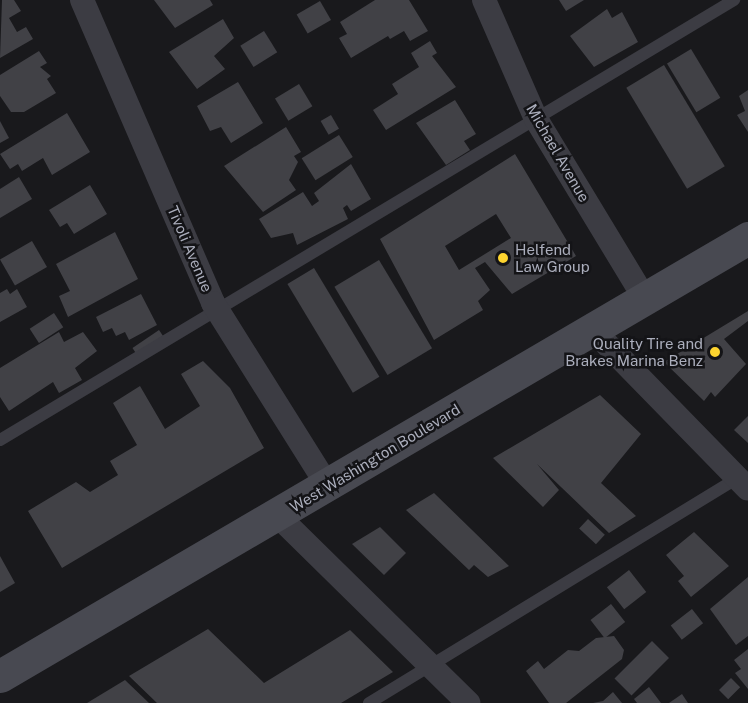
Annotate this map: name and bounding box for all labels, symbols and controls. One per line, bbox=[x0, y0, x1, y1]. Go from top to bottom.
street label: Michael Avenue bbox=[523, 101, 593, 205]
street label: Tivoli Avenue bbox=[164, 203, 216, 295]
place label: Helfend Law Group bbox=[515, 240, 590, 275]
marker: Helfend Law Group bbox=[496, 251, 510, 265]
place label: Quality Tire and Brakes Marina Benz bbox=[565, 334, 703, 369]
marker: Quality Tire and Brakes Marina Benz bbox=[708, 345, 722, 359]
street label: West Washington Boulevard bbox=[287, 400, 463, 516]

